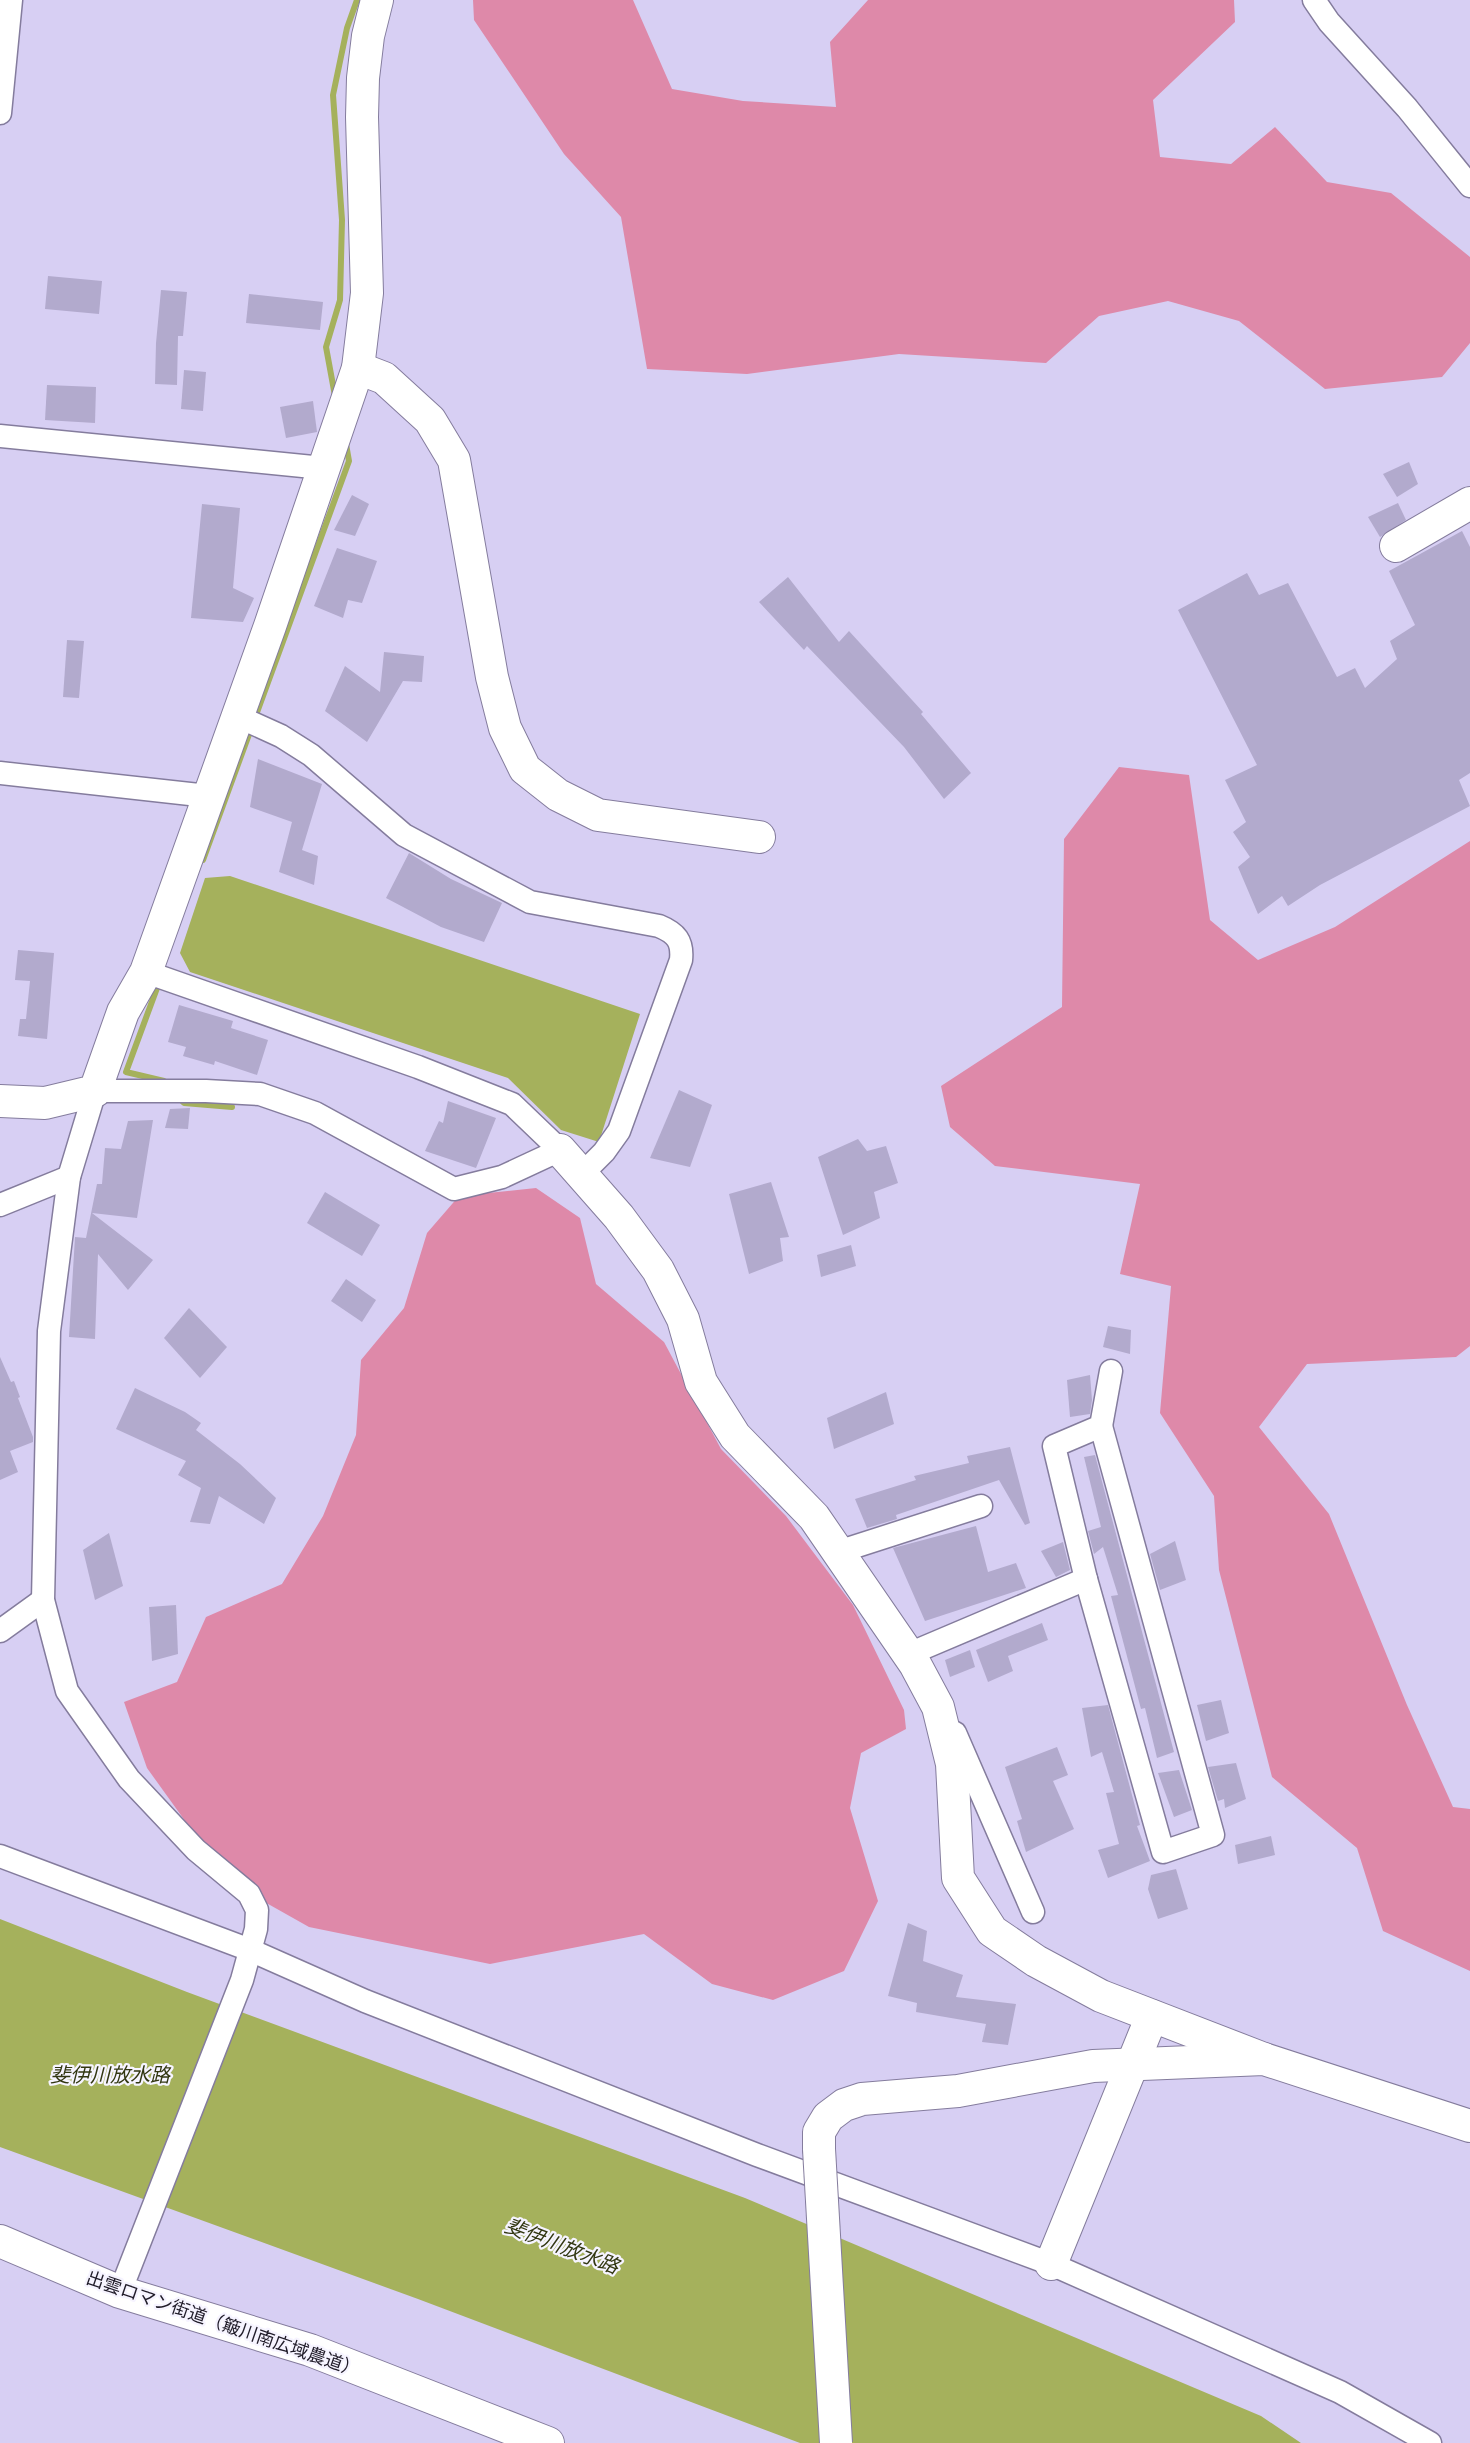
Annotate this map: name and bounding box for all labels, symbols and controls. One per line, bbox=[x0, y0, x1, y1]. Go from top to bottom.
water label: 斐伊川放水路 bbox=[50, 2064, 172, 2086]
water label: 斐伊川放水路 bbox=[502, 2214, 624, 2278]
street label: 出雲ロマン街道（簸川南広域農道） bbox=[84, 2268, 362, 2380]

